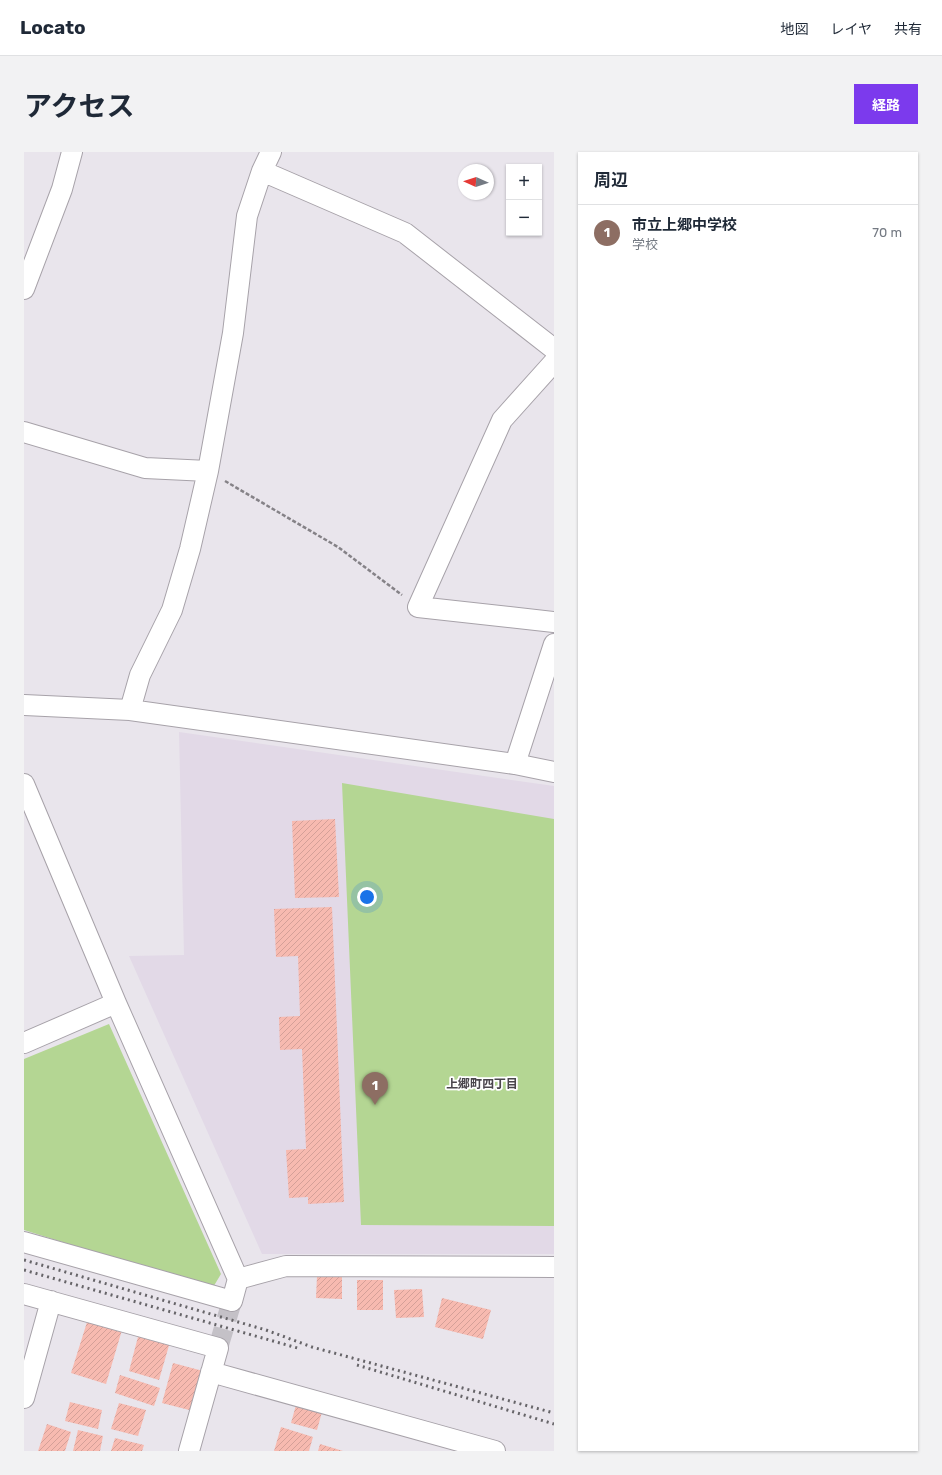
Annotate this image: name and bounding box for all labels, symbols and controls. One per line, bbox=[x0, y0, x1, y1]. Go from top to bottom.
text: Locato bbox=[20, 16, 86, 39]
text: 地図 bbox=[780, 21, 808, 38]
text: レイヤ bbox=[830, 21, 872, 38]
text: 共有 bbox=[894, 21, 922, 38]
button: 経路 bbox=[854, 84, 918, 124]
text: アクセス bbox=[24, 90, 135, 123]
north arrow bbox=[458, 164, 494, 200]
map controls bbox=[506, 164, 542, 236]
button: + bbox=[506, 164, 542, 200]
text: 周辺 bbox=[594, 170, 628, 190]
button: − bbox=[506, 200, 542, 236]
text: 市立上郷中学校 bbox=[632, 216, 737, 234]
text: 1 bbox=[604, 225, 610, 240]
text: 70 m bbox=[872, 225, 902, 240]
text: 学校 bbox=[632, 237, 658, 252]
your location bbox=[357, 887, 377, 907]
pin: 1 bbox=[362, 1072, 388, 1105]
district label: 上郷町四丁目 bbox=[446, 1077, 518, 1091]

